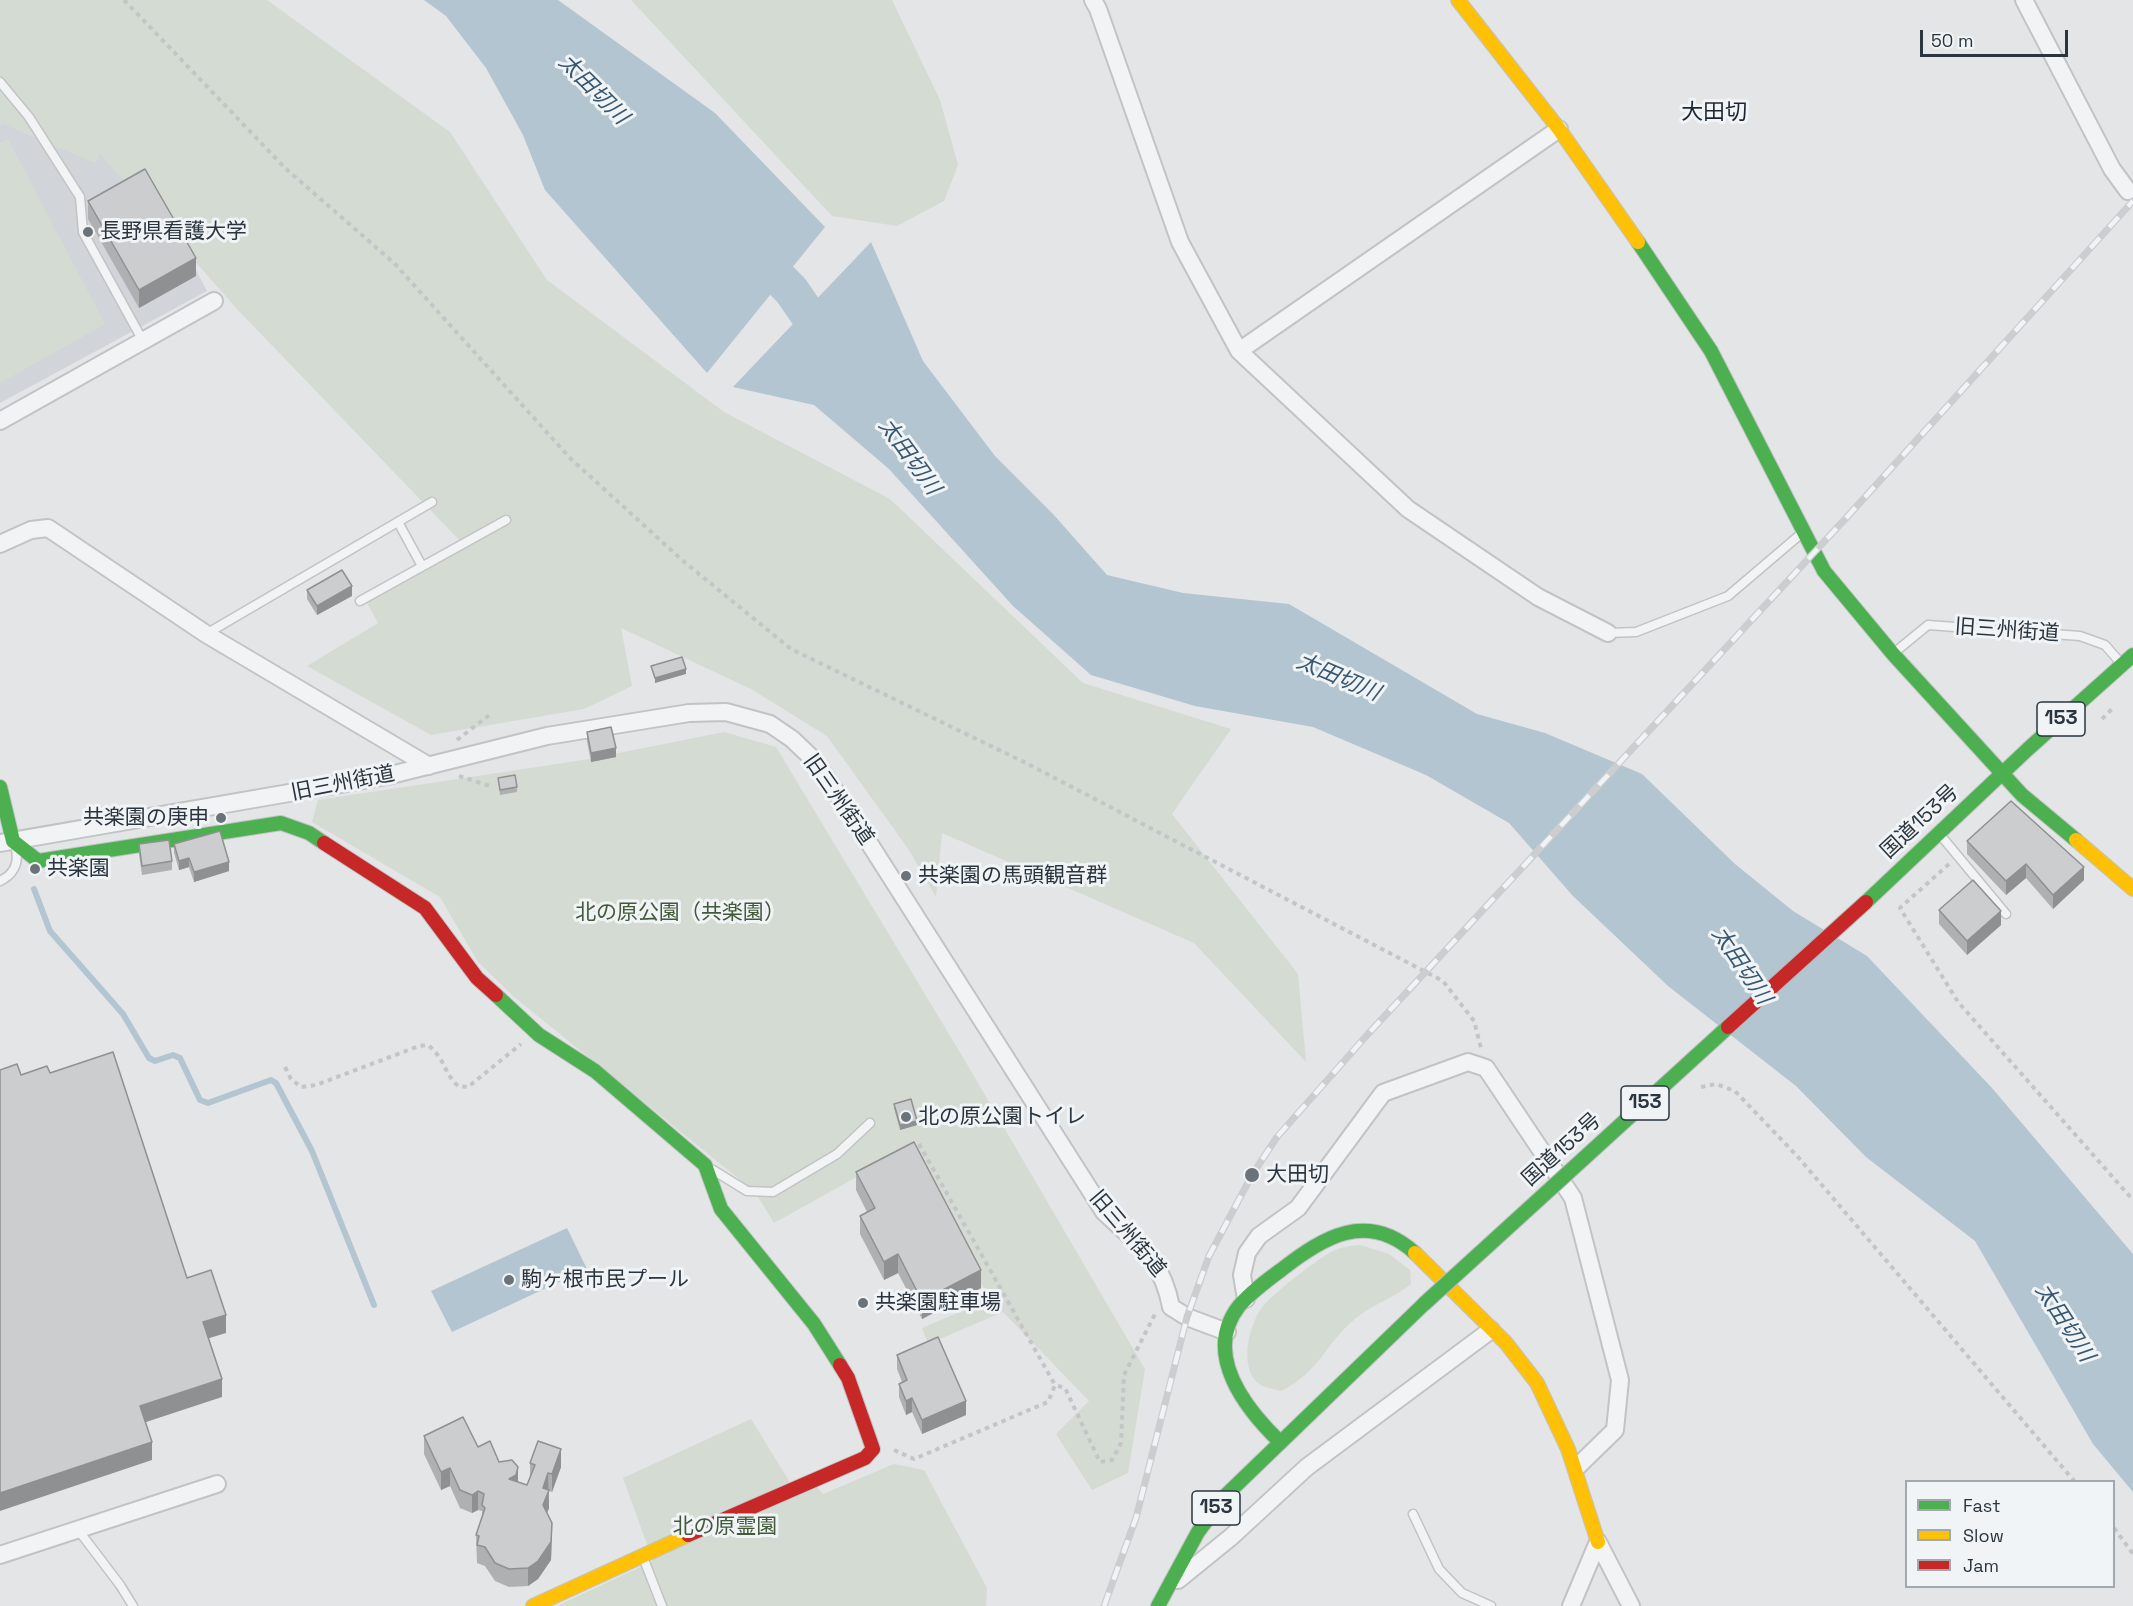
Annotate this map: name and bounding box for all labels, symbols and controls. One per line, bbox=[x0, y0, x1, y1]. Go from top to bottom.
scale bar bbox=[1923, 18, 2072, 56]
text: 50 m bbox=[1931, 29, 1973, 52]
water label: 太田切川 bbox=[553, 50, 633, 130]
district label: 大田切 bbox=[1681, 100, 1747, 126]
place label: 長野県看護大学 bbox=[100, 219, 247, 245]
marker: 長野県看護大学 bbox=[81, 225, 95, 239]
water label: 太田切川 bbox=[872, 414, 946, 500]
street label: 旧三州街道 bbox=[1954, 615, 2060, 647]
water label: 太田切川 bbox=[1292, 649, 1384, 707]
road number: 153 bbox=[2037, 702, 2085, 736]
street label: 旧三州街道 bbox=[798, 750, 878, 850]
street label: 旧三州街道 bbox=[289, 762, 397, 806]
street label: 国道153号 bbox=[1876, 780, 1964, 864]
place label: 共楽園の庚申 bbox=[83, 805, 209, 831]
marker: 共楽園の庚申 bbox=[214, 811, 228, 825]
place label: 共楽園 bbox=[47, 856, 110, 882]
marker: 共楽園 bbox=[28, 862, 42, 876]
place label: 共楽園の馬頭観音群 bbox=[918, 863, 1107, 889]
marker: 共楽園の馬頭観音群 bbox=[899, 869, 913, 883]
park label: 北の原公園（共楽園） bbox=[575, 900, 785, 926]
water label: 太田切川 bbox=[1705, 922, 1777, 1010]
road number: 153 bbox=[1621, 1086, 1669, 1120]
place label: 北の原公園トイレ bbox=[918, 1104, 1086, 1130]
street label: 国道153号 bbox=[1518, 1108, 1606, 1192]
marker: 北の原公園トイレ bbox=[899, 1110, 913, 1124]
place label: 大田切 bbox=[1266, 1162, 1329, 1188]
marker: 大田切 bbox=[1243, 1166, 1261, 1184]
street label: 旧三州街道 bbox=[1084, 1186, 1170, 1282]
place label: 駒ヶ根市民プール bbox=[521, 1267, 689, 1293]
marker: 駒ヶ根市民プール bbox=[502, 1273, 516, 1287]
water label: 太田切川 bbox=[2029, 1279, 2099, 1367]
place label: 共楽園駐車場 bbox=[875, 1290, 1001, 1316]
marker: 共楽園駐車場 bbox=[856, 1296, 870, 1310]
legend bbox=[1905, 1480, 2115, 1588]
road number: 153 bbox=[1192, 1491, 1240, 1525]
text: Fast bbox=[1963, 1494, 2000, 1517]
park label: 北の原霊園 bbox=[673, 1514, 777, 1540]
text: Slow bbox=[1963, 1524, 2004, 1547]
text: Jam bbox=[1963, 1554, 1999, 1577]

